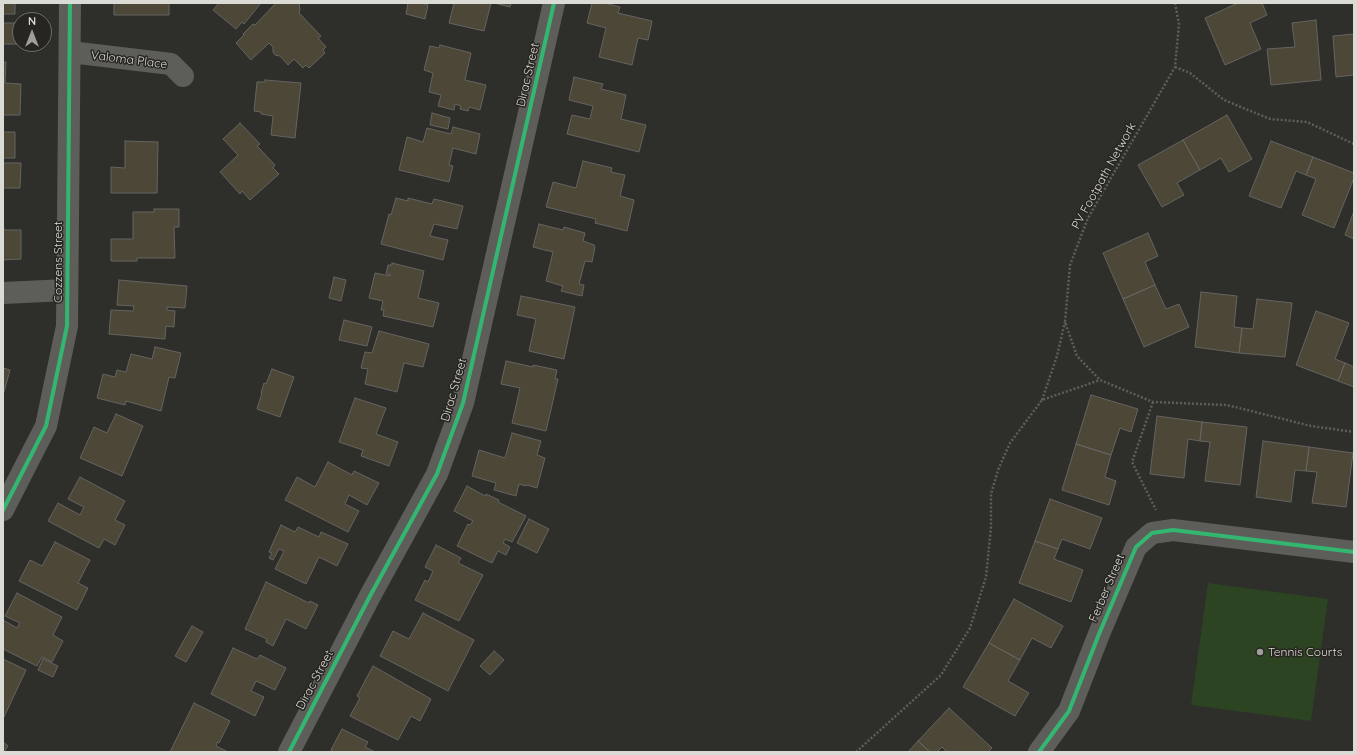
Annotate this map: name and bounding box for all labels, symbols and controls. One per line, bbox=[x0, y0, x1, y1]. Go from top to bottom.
north arrow bbox=[12, 12, 52, 52]
text: N bbox=[28, 14, 36, 28]
street label: Dirac Street bbox=[514, 42, 542, 108]
street label: Valoma Place bbox=[90, 48, 168, 72]
street label: PV Footpath Network bbox=[1069, 120, 1139, 232]
street label: Cozzens Street bbox=[51, 221, 65, 303]
street label: Dirac Street bbox=[438, 357, 470, 423]
street label: Ferber Street bbox=[1086, 552, 1128, 624]
place label: Tennis Courts bbox=[1268, 645, 1342, 659]
marker: Tennis Courts bbox=[1255, 647, 1265, 657]
street label: Dirac Street bbox=[293, 648, 337, 712]

